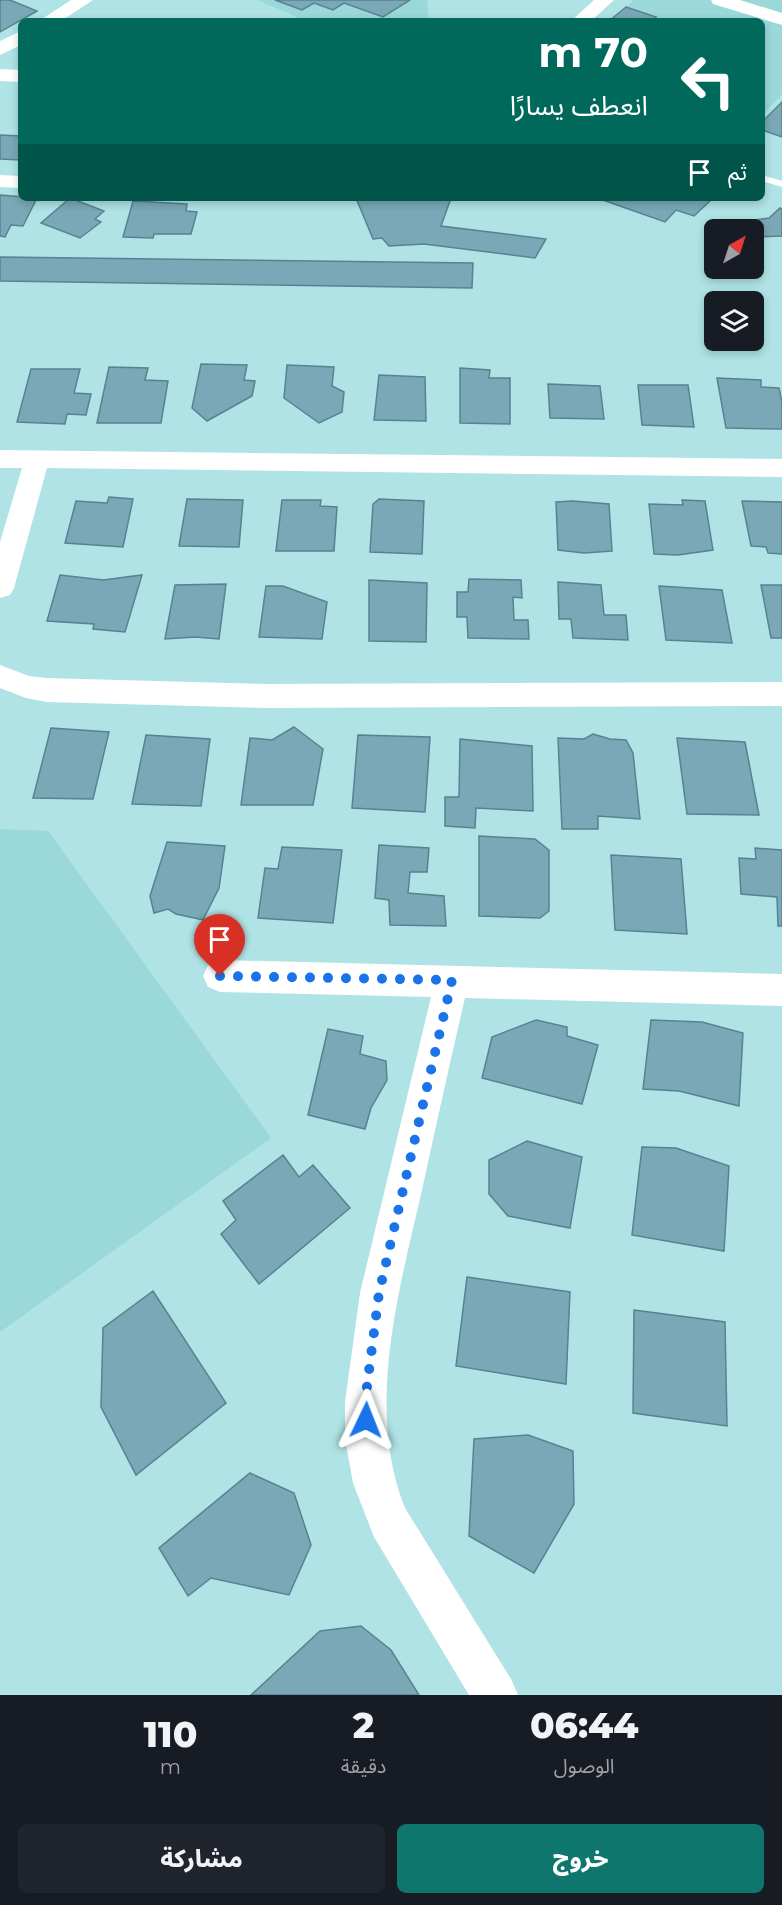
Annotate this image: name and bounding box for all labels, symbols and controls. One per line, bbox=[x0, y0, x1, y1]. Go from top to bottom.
text: 70 m bbox=[538, 26, 648, 78]
icon: left bbox=[669, 42, 747, 120]
text: انعطف يسارًا bbox=[510, 89, 648, 122]
icon: arrive bbox=[683, 156, 716, 189]
text: ثم bbox=[728, 159, 747, 186]
north arrow bbox=[704, 219, 764, 279]
map controls bbox=[704, 219, 764, 351]
button: layers bbox=[704, 291, 764, 351]
pin bbox=[194, 914, 245, 976]
icon: arrive bbox=[203, 923, 236, 956]
position arrow bbox=[334, 1388, 398, 1452]
text: 2 bbox=[353, 1703, 374, 1747]
text: 06:44 bbox=[530, 1703, 639, 1747]
text: 110 bbox=[144, 1712, 197, 1756]
text: دقيقة bbox=[341, 1754, 386, 1778]
text: الوصول bbox=[554, 1754, 615, 1778]
text: m bbox=[160, 1755, 181, 1779]
button: مشاركة bbox=[18, 1824, 385, 1893]
button: خروج bbox=[397, 1824, 764, 1893]

